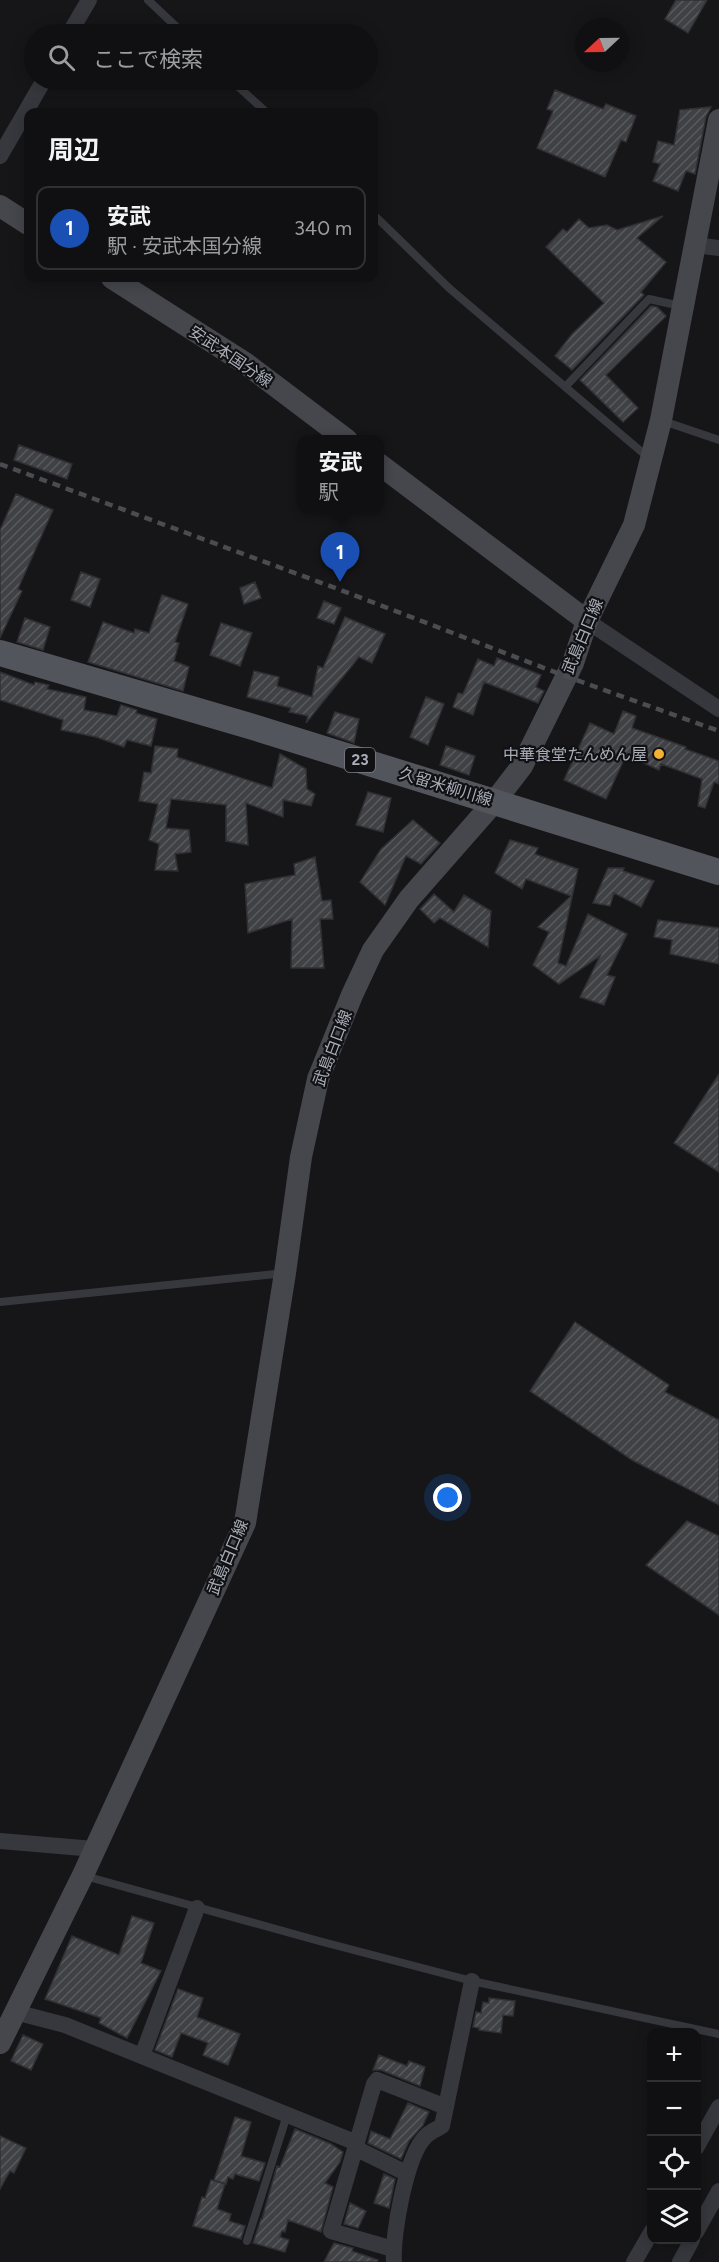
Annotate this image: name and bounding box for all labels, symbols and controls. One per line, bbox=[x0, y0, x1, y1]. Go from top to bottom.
north arrow bbox=[575, 18, 629, 72]
search box bbox=[24, 24, 378, 90]
icon: search bbox=[45, 41, 78, 74]
text: ここで検索 bbox=[93, 46, 203, 73]
text: 周辺 bbox=[48, 134, 100, 166]
text: 安武 bbox=[107, 203, 151, 230]
text: 1 bbox=[65, 216, 74, 240]
text: 340 m bbox=[294, 216, 352, 240]
text: 駅 · 安武本国分線 bbox=[107, 234, 262, 258]
street label: 安武本国分線 bbox=[186, 322, 276, 391]
popup bbox=[297, 435, 384, 513]
text: 安武 bbox=[318, 449, 363, 476]
text: 駅 bbox=[318, 480, 338, 504]
pin: 1 bbox=[320, 532, 360, 582]
street label: 武島白口線 bbox=[558, 596, 607, 677]
place label: 中華食堂たんめん屋 bbox=[503, 745, 647, 764]
marker: 中華食堂たんめん屋 bbox=[652, 747, 666, 761]
road number: 23 bbox=[345, 748, 375, 772]
street label: 久留米柳川線 bbox=[397, 763, 495, 810]
street label: 武島白口線 bbox=[309, 1007, 356, 1089]
your location bbox=[433, 1483, 462, 1512]
street label: 武島白口線 bbox=[203, 1517, 252, 1598]
map controls bbox=[647, 2028, 701, 2244]
button: + bbox=[647, 2028, 701, 2082]
button: − bbox=[647, 2082, 701, 2136]
button: locate bbox=[647, 2136, 701, 2190]
button: layers bbox=[647, 2190, 701, 2244]

